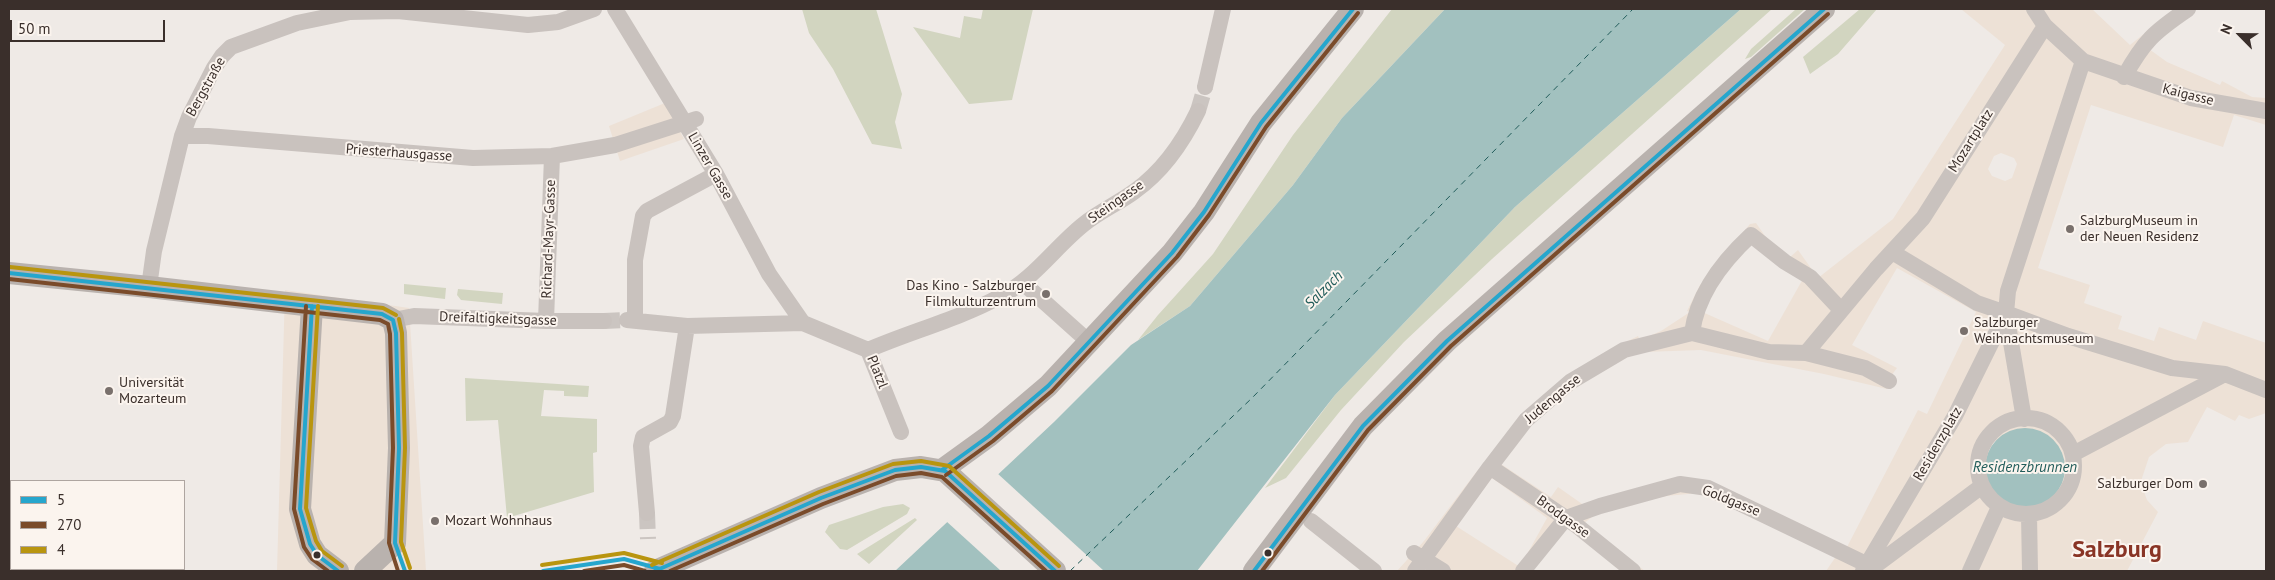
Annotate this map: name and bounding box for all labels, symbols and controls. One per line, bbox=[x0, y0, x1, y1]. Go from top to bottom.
scale bar bbox=[12, 10, 168, 42]
north arrow bbox=[2215, 10, 2265, 60]
text: 50 m bbox=[18, 19, 51, 38]
text: N bbox=[2216, 21, 2236, 37]
street label: Bergstraße bbox=[183, 54, 229, 120]
street label: Kaigasse bbox=[2161, 81, 2215, 109]
street label: Mozartplatz bbox=[1945, 106, 1997, 176]
street label: Linzer Gasse bbox=[684, 129, 736, 203]
street label: Priesterhausgasse bbox=[345, 141, 453, 165]
street label: Steingasse bbox=[1085, 177, 1147, 227]
street label: Richard-Mayr-Gasse bbox=[539, 179, 559, 299]
place label: SalzburgMuseum in der Neuen Residenz bbox=[2080, 213, 2199, 246]
marker: SalzburgMuseum in der Neuen Residenz bbox=[2064, 223, 2076, 235]
water label: Salzach bbox=[1301, 267, 1347, 313]
place label: Das Kino - Salzburger Filmkulturzentrum bbox=[906, 278, 1036, 310]
marker: Das Kino - Salzburger Filmkulturzentrum bbox=[1040, 288, 1052, 300]
street label: Dreifaltigkeitsgasse bbox=[439, 309, 557, 329]
place label: Salzburger Weihnachtsmuseum bbox=[1974, 315, 2094, 348]
marker: Salzburger Weihnachtsmuseum bbox=[1958, 325, 1970, 337]
street label: Platzl bbox=[863, 353, 891, 391]
street label: Judengasse bbox=[1522, 371, 1584, 427]
place label: Universität Mozarteum bbox=[119, 375, 186, 408]
marker: Universität Mozarteum bbox=[103, 385, 115, 397]
street label: Residenzplatz bbox=[1910, 404, 1966, 484]
water label: Residenzbrunnen bbox=[1973, 459, 2077, 477]
place label: Salzburger Dom bbox=[2097, 476, 2193, 492]
marker: Salzburger Dom bbox=[2197, 478, 2209, 490]
legend bbox=[10, 480, 185, 570]
street label: Goldgasse bbox=[1700, 482, 1762, 520]
text: 5 bbox=[57, 490, 65, 509]
street label: Brodgasse bbox=[1533, 492, 1593, 542]
place label: Mozart Wohnhaus bbox=[445, 513, 552, 529]
text: 270 bbox=[57, 515, 82, 534]
marker: Mozart Wohnhaus bbox=[429, 515, 441, 527]
district label: Salzburg bbox=[2072, 536, 2162, 564]
text: 4 bbox=[57, 540, 65, 559]
unlabelled marker bbox=[1263, 548, 1273, 558]
unlabelled marker bbox=[312, 550, 322, 560]

